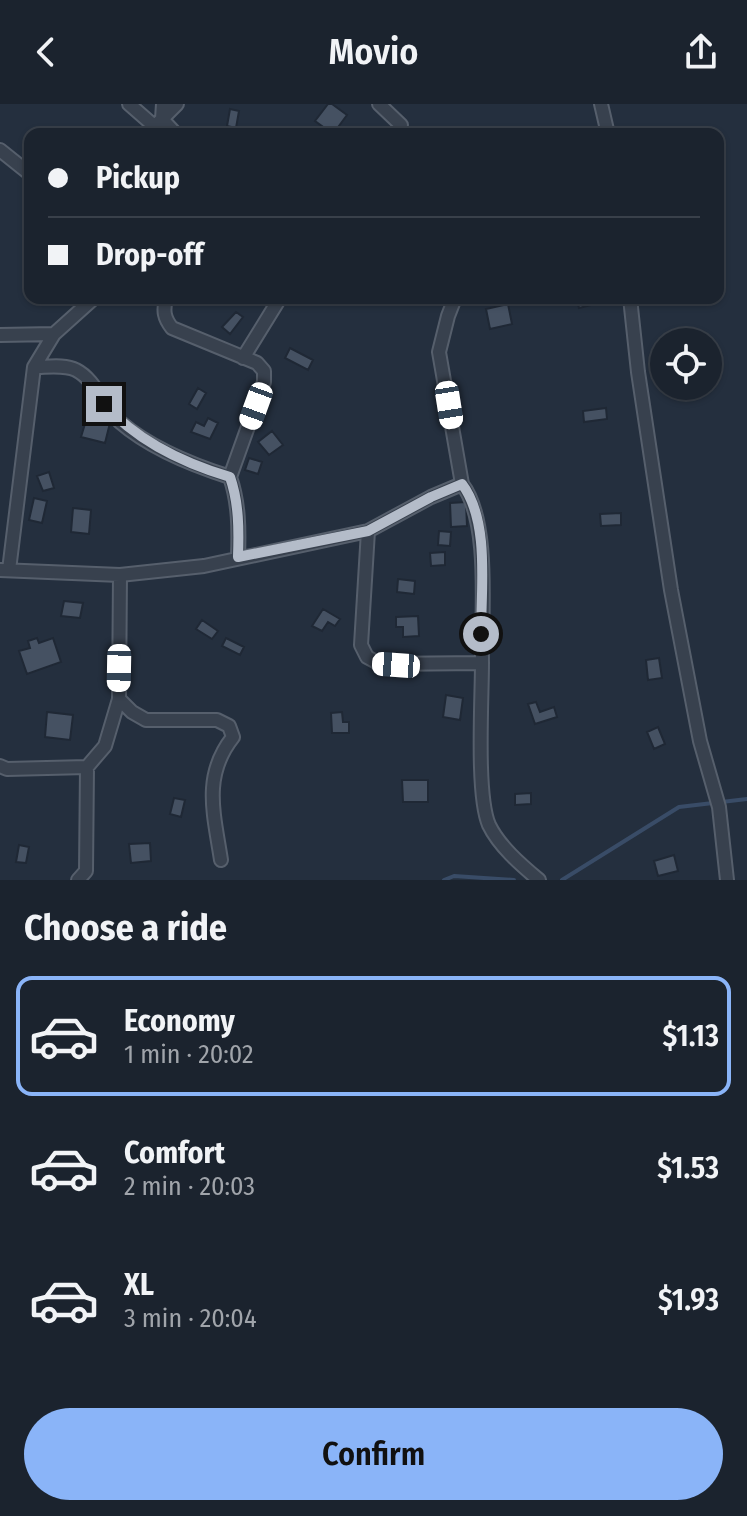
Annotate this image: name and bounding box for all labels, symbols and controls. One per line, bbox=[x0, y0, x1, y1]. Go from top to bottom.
icon: back bbox=[24, 30, 68, 74]
text: Movio bbox=[328, 30, 419, 74]
icon: share bbox=[679, 30, 723, 74]
text: Pickup bbox=[96, 160, 180, 196]
text: Drop-off bbox=[96, 237, 203, 273]
map controls bbox=[650, 328, 722, 400]
button: locate bbox=[650, 328, 722, 400]
car bbox=[237, 379, 275, 433]
car bbox=[433, 379, 465, 431]
route end bbox=[86, 386, 122, 422]
route start bbox=[463, 616, 499, 652]
car bbox=[107, 644, 131, 692]
car bbox=[371, 651, 421, 679]
text: Choose a ride bbox=[24, 906, 227, 950]
icon: car bbox=[28, 1000, 100, 1072]
text: Economy bbox=[124, 1003, 235, 1039]
text: $1.13 bbox=[662, 1018, 719, 1054]
text: 1 min · 20:02 bbox=[124, 1039, 253, 1070]
icon: car bbox=[28, 1132, 100, 1204]
text: Comfort bbox=[124, 1135, 225, 1171]
text: $1.53 bbox=[657, 1150, 719, 1186]
text: 2 min · 20:03 bbox=[124, 1171, 255, 1202]
icon: car bbox=[28, 1264, 100, 1336]
text: XL bbox=[124, 1267, 154, 1303]
text: $1.93 bbox=[658, 1282, 719, 1318]
text: 3 min · 20:04 bbox=[124, 1303, 256, 1334]
button: Confirm bbox=[24, 1408, 723, 1500]

